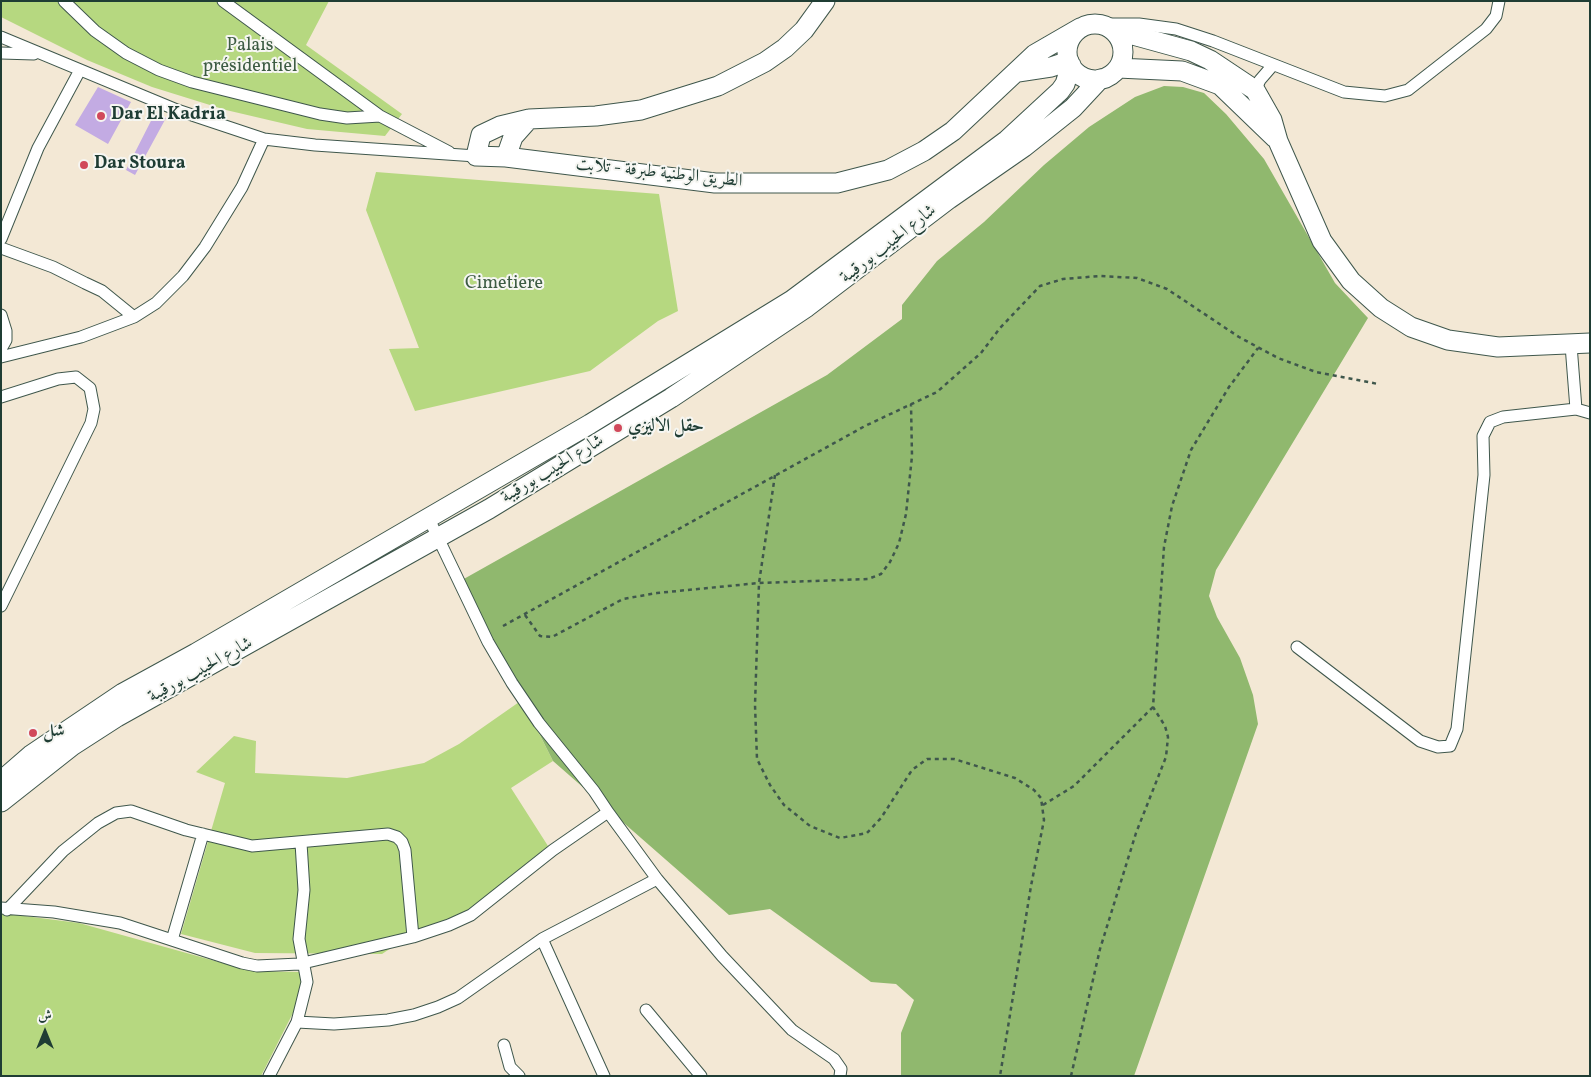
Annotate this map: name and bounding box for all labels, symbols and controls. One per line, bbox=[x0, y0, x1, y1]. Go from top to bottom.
park label: Palais présidentiel bbox=[203, 36, 297, 78]
place label: Dar El Kadria bbox=[111, 105, 226, 127]
marker: Dar El Kadria bbox=[95, 110, 107, 122]
place label: Dar Stoura bbox=[94, 154, 186, 176]
street label: الطريق الوطنية طبرقة - تلابت bbox=[575, 155, 743, 193]
marker: Dar Stoura bbox=[78, 159, 90, 171]
street label: شارع الحبيب بورقيبة bbox=[837, 201, 941, 289]
park label: Cimetiere bbox=[465, 274, 543, 296]
place label: حقل الاليزي bbox=[628, 417, 704, 439]
marker: حقل الاليزي bbox=[612, 422, 624, 434]
street label: شارع الحبيب بورقيبة bbox=[498, 431, 608, 509]
street label: شارع الحبيب بورقيبة bbox=[145, 633, 257, 709]
place label: شل bbox=[43, 722, 65, 744]
marker: شل bbox=[27, 727, 39, 739]
north arrow bbox=[20, 1007, 70, 1057]
text: ش bbox=[38, 1007, 52, 1026]

